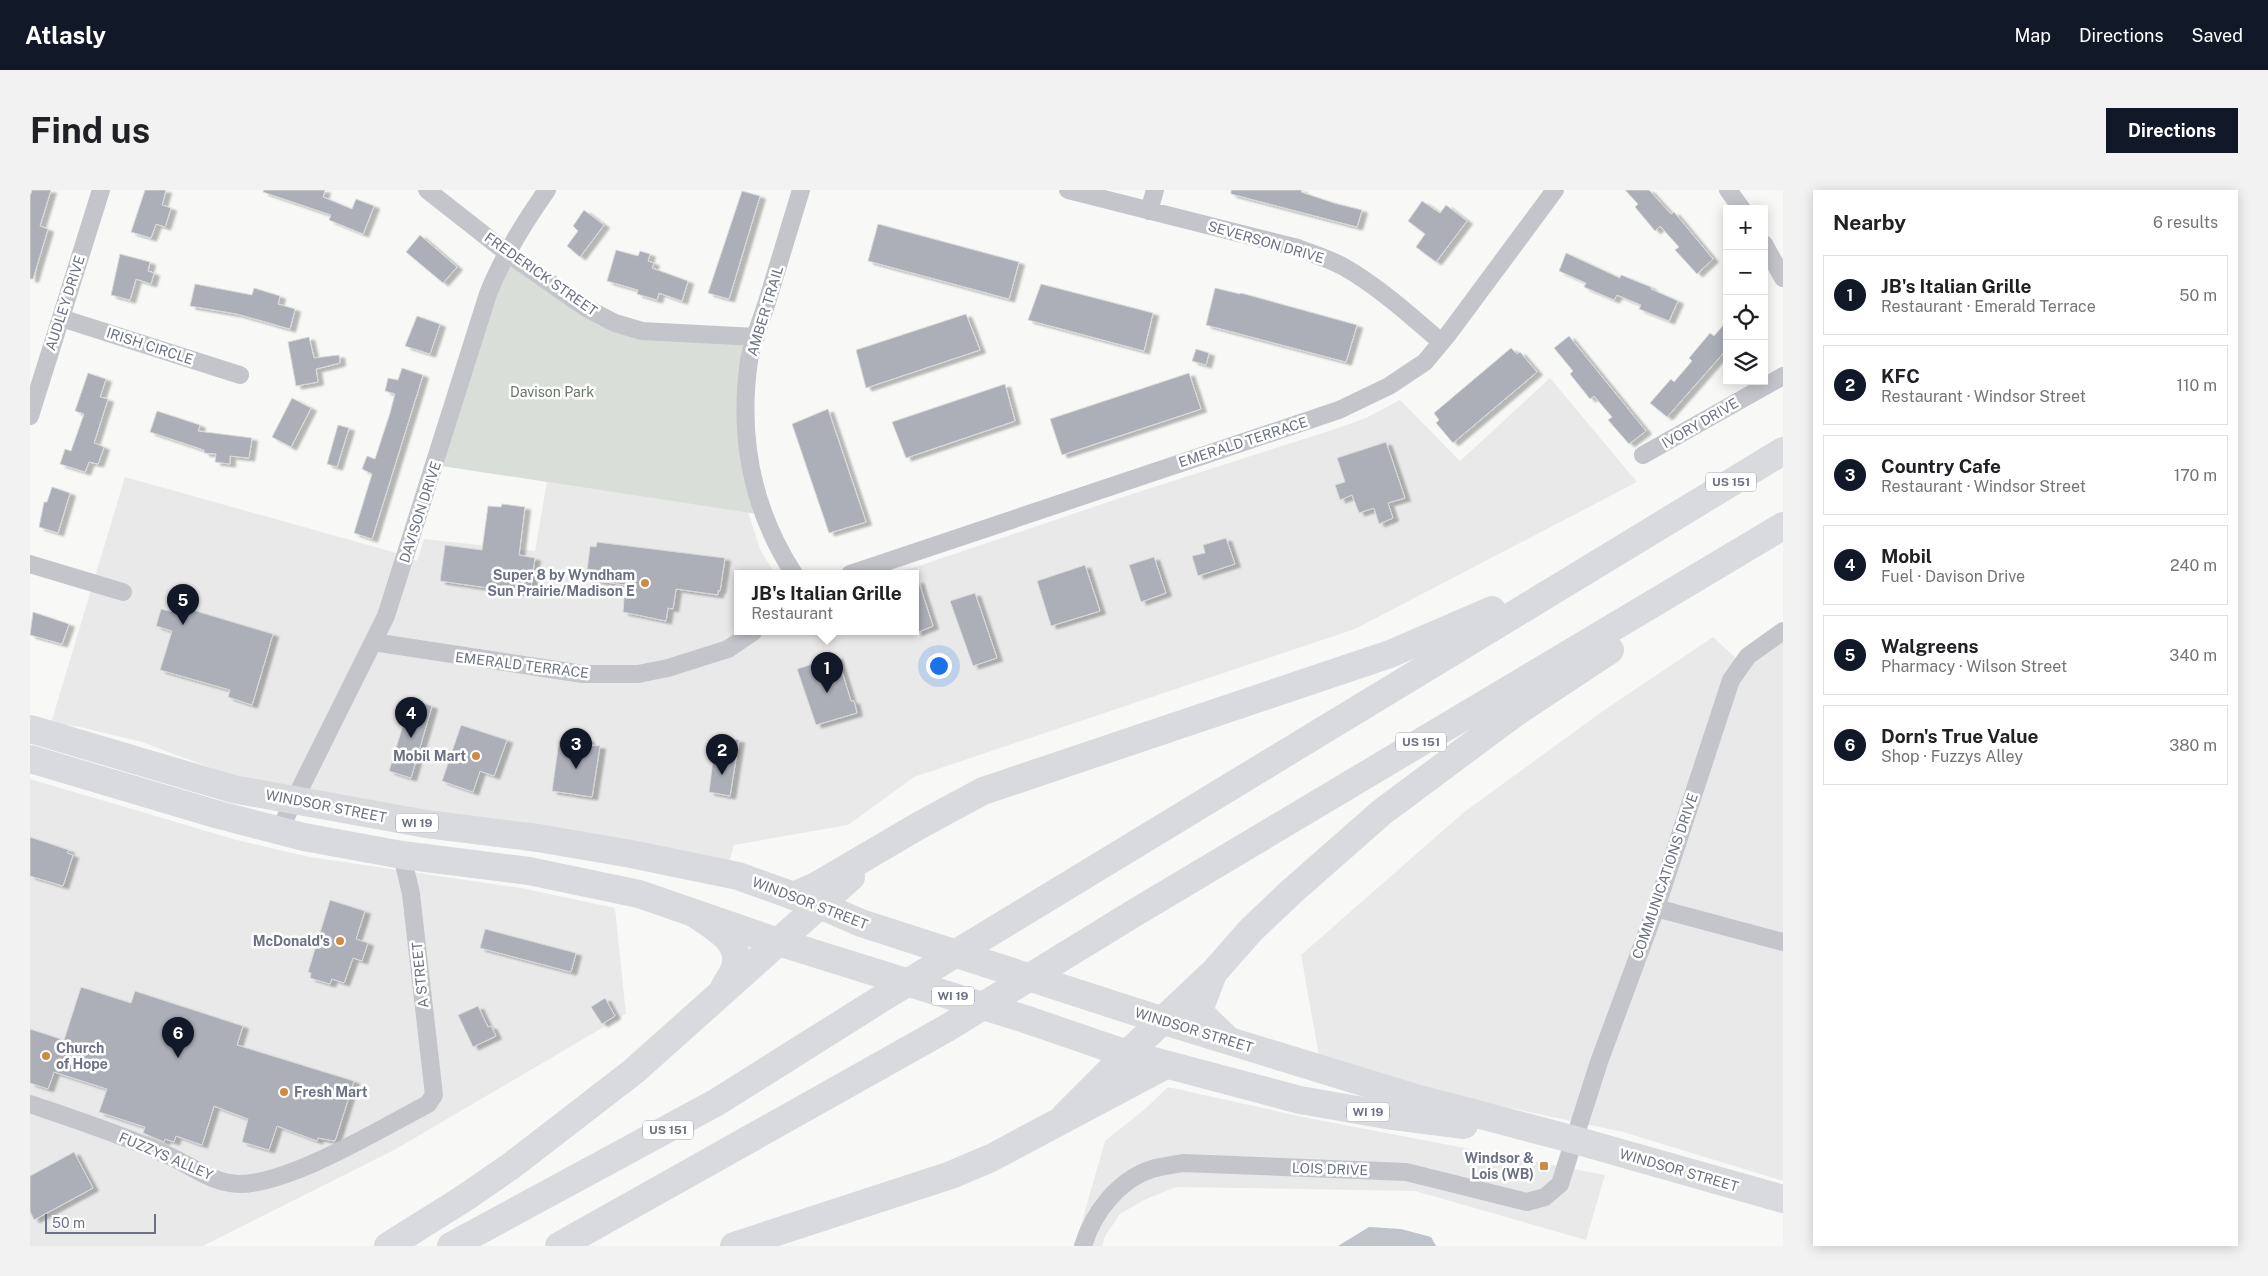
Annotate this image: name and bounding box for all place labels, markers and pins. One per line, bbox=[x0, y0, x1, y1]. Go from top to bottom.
place label: Super 8 by Wyndham Sun Prairie/Madison E bbox=[487, 567, 635, 599]
marker: Super 8 by Wyndham Sun Prairie/Madison E bbox=[639, 577, 651, 589]
pin: 5 bbox=[167, 584, 199, 625]
pin: 1 bbox=[811, 652, 843, 693]
pin: 4 bbox=[395, 697, 427, 738]
pin: 3 bbox=[560, 728, 592, 769]
pin: 2 bbox=[706, 734, 738, 775]
place label: Mobil Mart bbox=[393, 748, 466, 764]
marker: Mobil Mart bbox=[470, 750, 482, 762]
place label: McDonald's bbox=[253, 933, 330, 949]
marker: McDonald's bbox=[334, 935, 346, 947]
pin: 6 bbox=[162, 1017, 194, 1058]
place label: Church of Hope bbox=[56, 1040, 108, 1072]
marker: Church of Hope bbox=[40, 1050, 52, 1062]
place label: Fresh Mart bbox=[294, 1084, 368, 1100]
marker: Fresh Mart bbox=[278, 1086, 290, 1098]
place label: Windsor & Lois (WB) bbox=[1465, 1150, 1534, 1182]
marker: Windsor & Lois (WB) bbox=[1538, 1160, 1550, 1172]

